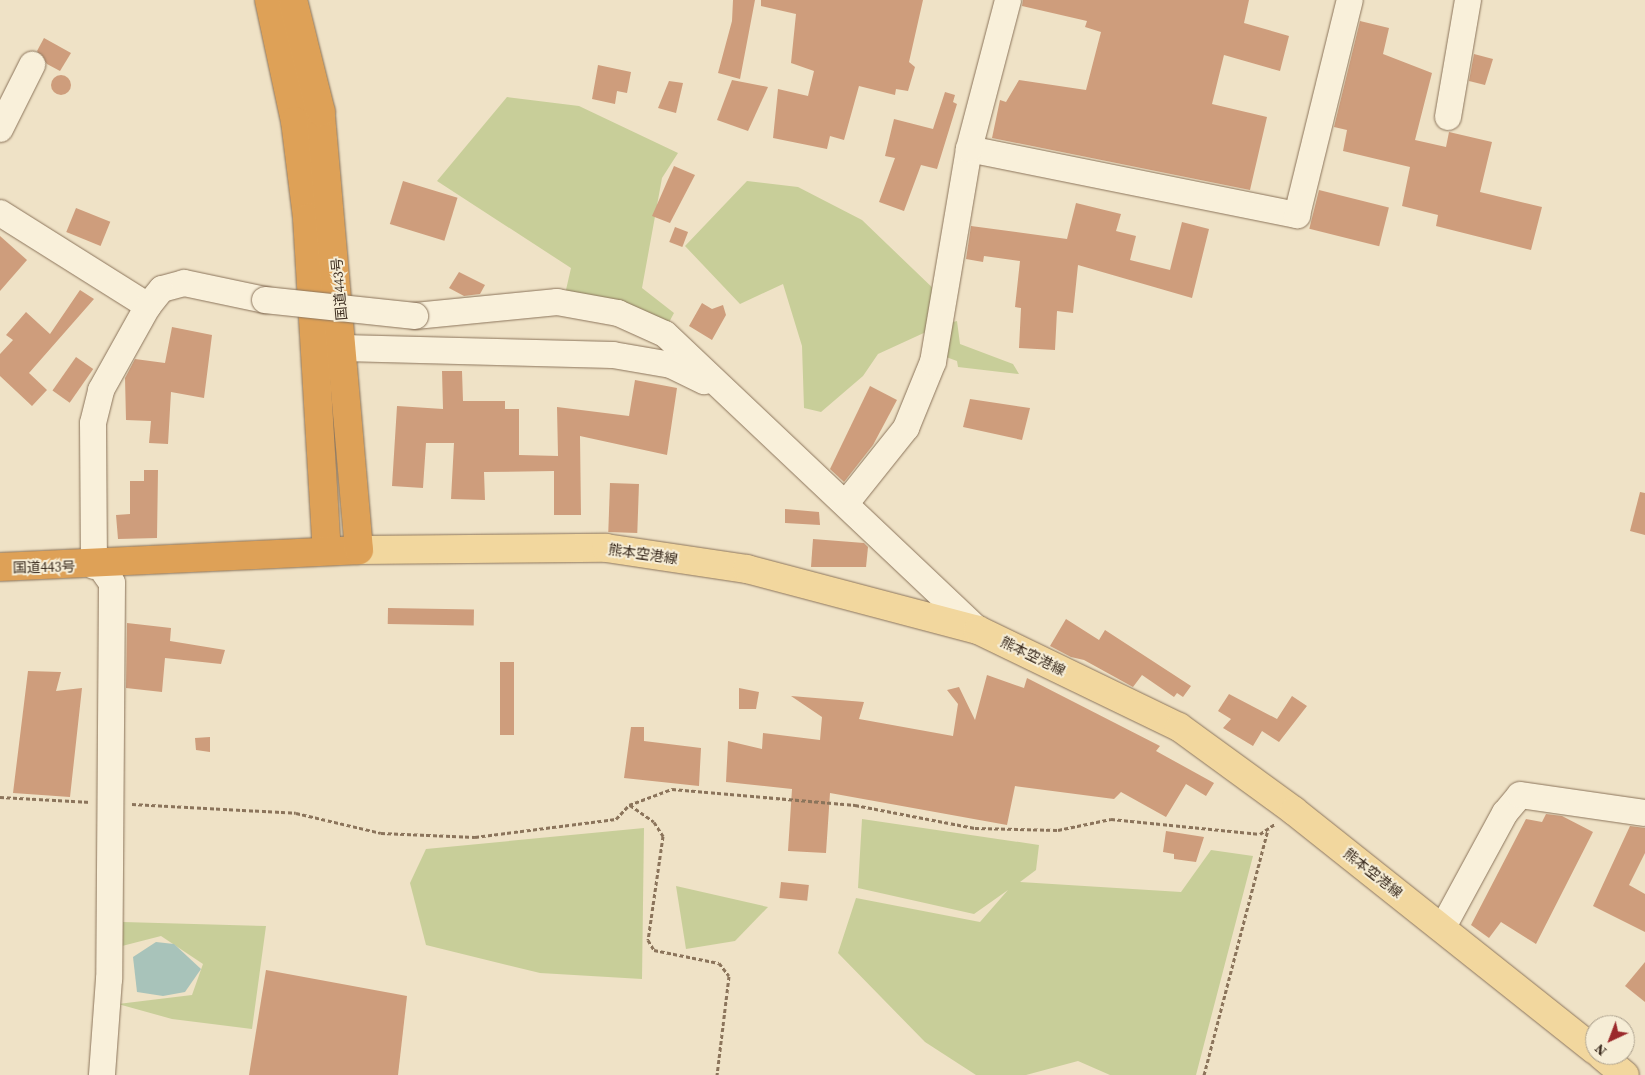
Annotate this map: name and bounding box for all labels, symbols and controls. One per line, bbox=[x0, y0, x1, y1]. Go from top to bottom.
street label: 国道443号 bbox=[328, 257, 350, 321]
street label: 熊本空港線 bbox=[607, 541, 679, 567]
street label: 国道443号 bbox=[12, 558, 76, 576]
street label: 熊本空港線 bbox=[998, 633, 1068, 679]
street label: 熊本空港線 bbox=[1340, 845, 1406, 901]
north arrow bbox=[1585, 1015, 1635, 1065]
text: N bbox=[1590, 1039, 1611, 1061]

